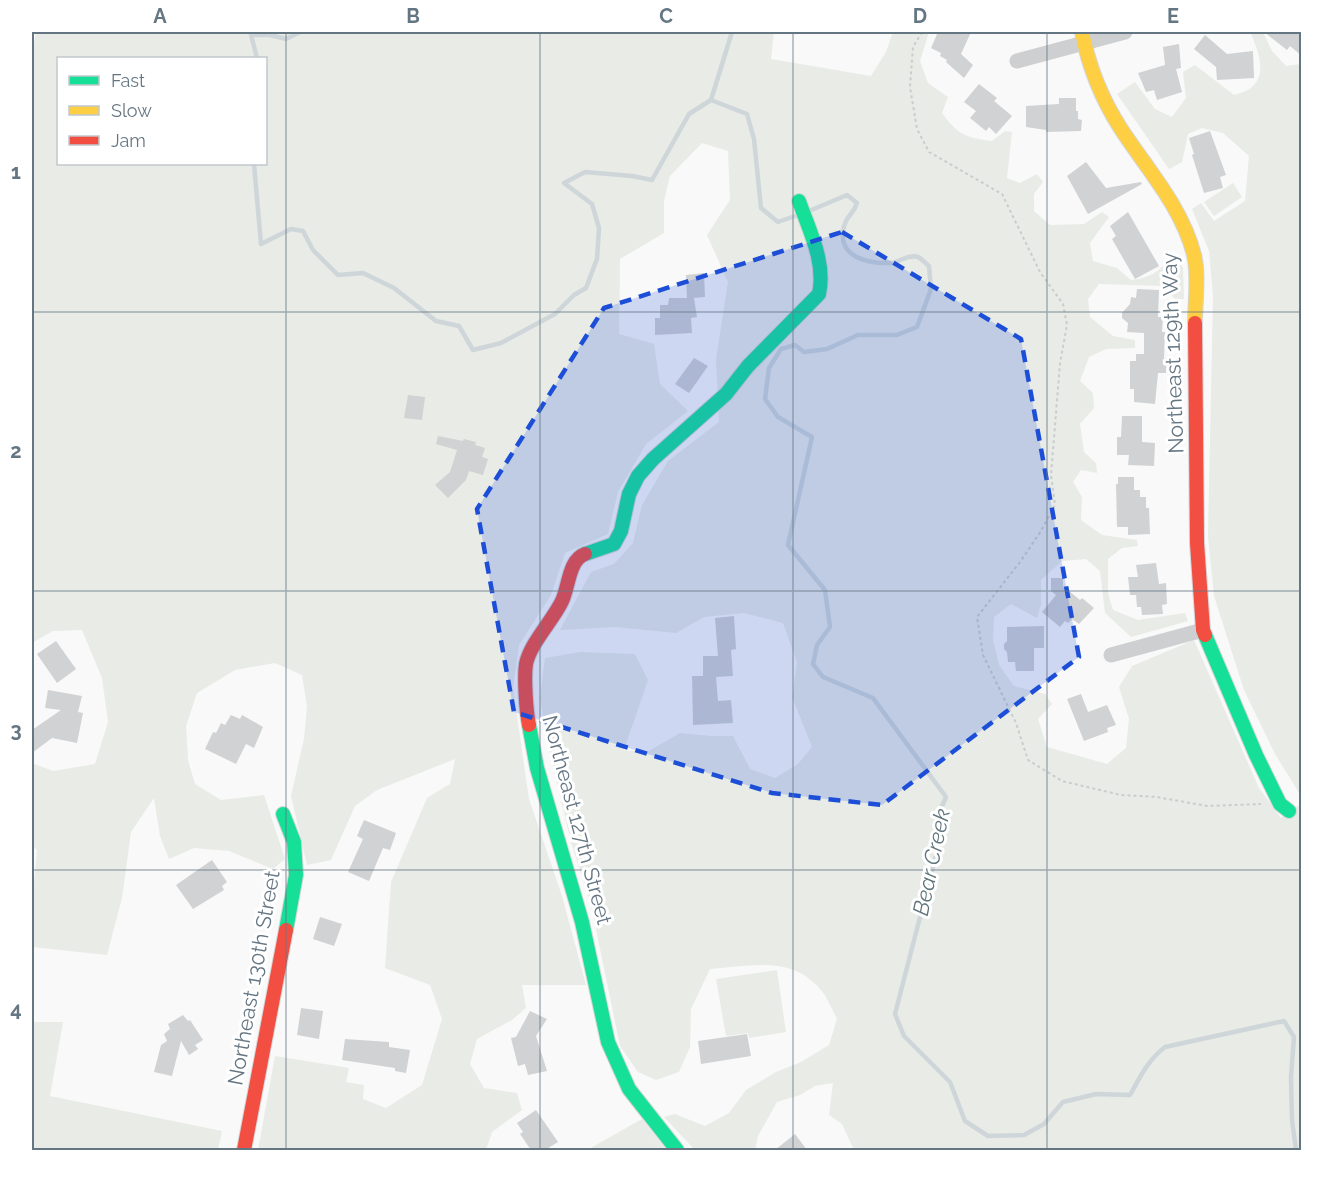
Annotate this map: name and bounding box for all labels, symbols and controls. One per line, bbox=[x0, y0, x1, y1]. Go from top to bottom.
text: A bbox=[153, 4, 167, 28]
text: B bbox=[406, 4, 420, 28]
text: C bbox=[659, 4, 673, 28]
text: D bbox=[913, 4, 927, 28]
text: E bbox=[1167, 4, 1179, 28]
legend bbox=[57, 57, 267, 165]
text: Fast bbox=[111, 70, 145, 91]
text: Slow bbox=[111, 100, 152, 121]
text: Jam bbox=[111, 130, 146, 151]
text: 1 bbox=[11, 160, 21, 184]
street label: Northeast 129th Way bbox=[1157, 252, 1188, 454]
text: 2 bbox=[10, 439, 22, 463]
street label: Northeast 127th Street bbox=[538, 713, 617, 927]
text: 3 bbox=[10, 718, 22, 742]
water label: Bear Creek bbox=[907, 806, 955, 918]
street label: Northeast 130th Street bbox=[222, 869, 285, 1087]
text: 4 bbox=[10, 997, 22, 1021]

